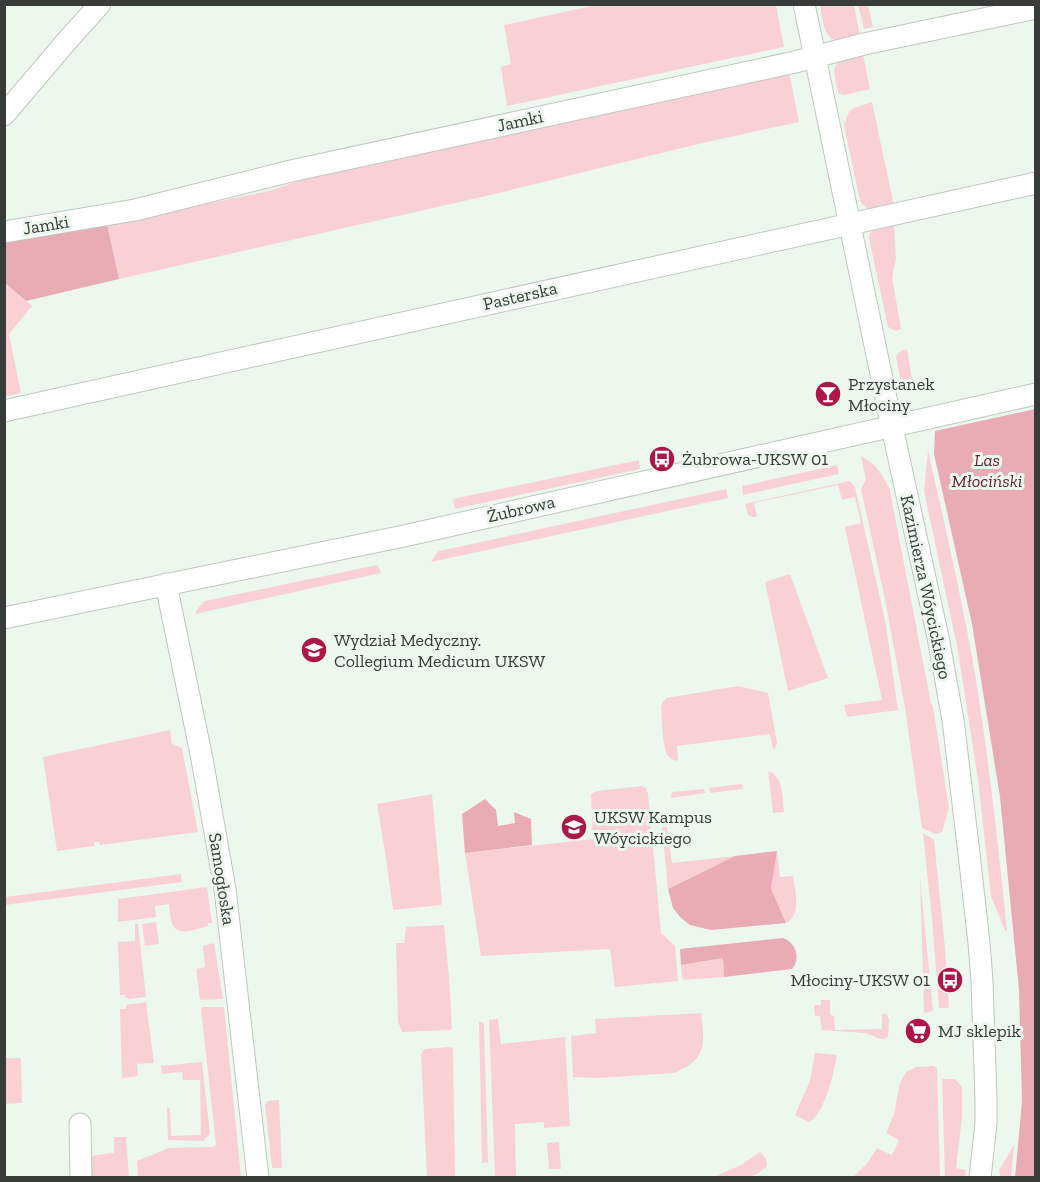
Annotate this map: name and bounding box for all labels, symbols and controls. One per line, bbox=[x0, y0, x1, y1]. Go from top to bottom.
street label: Jamki bbox=[495, 105, 545, 137]
street label: Jamki bbox=[21, 211, 71, 239]
street label: Pasterska bbox=[481, 277, 560, 315]
place label: Przystanek Młociny bbox=[848, 373, 935, 416]
bar icon: Przystanek Młociny bbox=[813, 379, 843, 409]
bus stop icon: Żubrowa-UKSW 01 bbox=[647, 444, 677, 474]
place label: Żubrowa-UKSW 01 bbox=[682, 448, 828, 470]
park label: Las Młociński bbox=[952, 449, 1022, 492]
street label: Żubrowa bbox=[485, 490, 557, 527]
street label: Kazimierza Wóycickiego bbox=[896, 493, 956, 681]
place label: Wydział Medyczny. Collegium Medicum UKSW bbox=[334, 629, 545, 672]
school or university icon: Wydział Medyczny. Collegium Medicum UKSW bbox=[299, 635, 329, 665]
place label: UKSW Kampus Wóycickiego bbox=[594, 806, 712, 849]
school or university icon: UKSW Kampus Wóycickiego bbox=[559, 812, 589, 842]
street label: Samogłoska bbox=[204, 831, 240, 927]
bus stop icon: Młociny-UKSW 01 bbox=[935, 965, 965, 995]
place label: Młociny-UKSW 01 bbox=[790, 969, 930, 991]
supermarket icon: MJ sklepik bbox=[903, 1016, 933, 1046]
place label: MJ sklepik bbox=[938, 1020, 1022, 1042]

